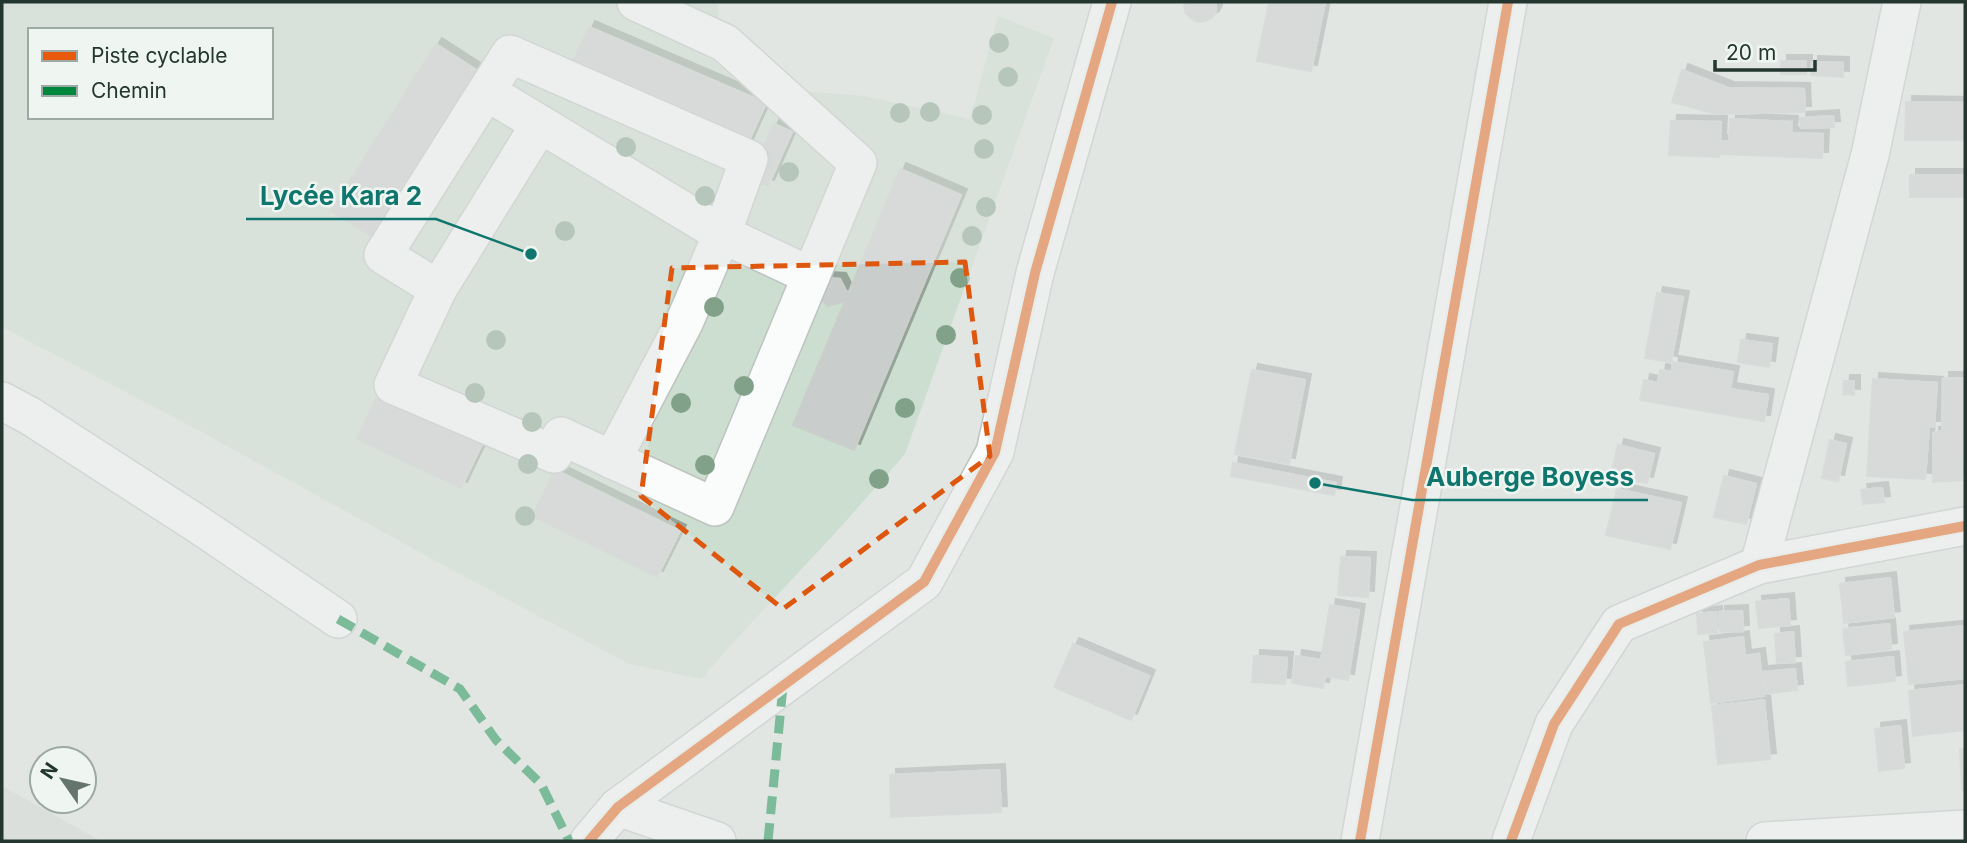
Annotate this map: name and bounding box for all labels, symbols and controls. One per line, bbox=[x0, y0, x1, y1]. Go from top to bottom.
legend bbox=[28, 28, 273, 119]
scale bar bbox=[1715, 28, 1815, 72]
text: 20 m bbox=[1726, 40, 1776, 65]
text: Piste cyclable bbox=[91, 43, 227, 68]
text: Chemin bbox=[91, 78, 167, 103]
callout: Lycée Kara 2 bbox=[246, 172, 436, 219]
text: Lycée Kara 2 bbox=[260, 180, 422, 211]
callout: Auberge Boyess bbox=[1412, 453, 1648, 500]
text: Auberge Boyess bbox=[1426, 461, 1634, 492]
north arrow bbox=[28, 745, 98, 815]
text: N bbox=[36, 758, 63, 783]

